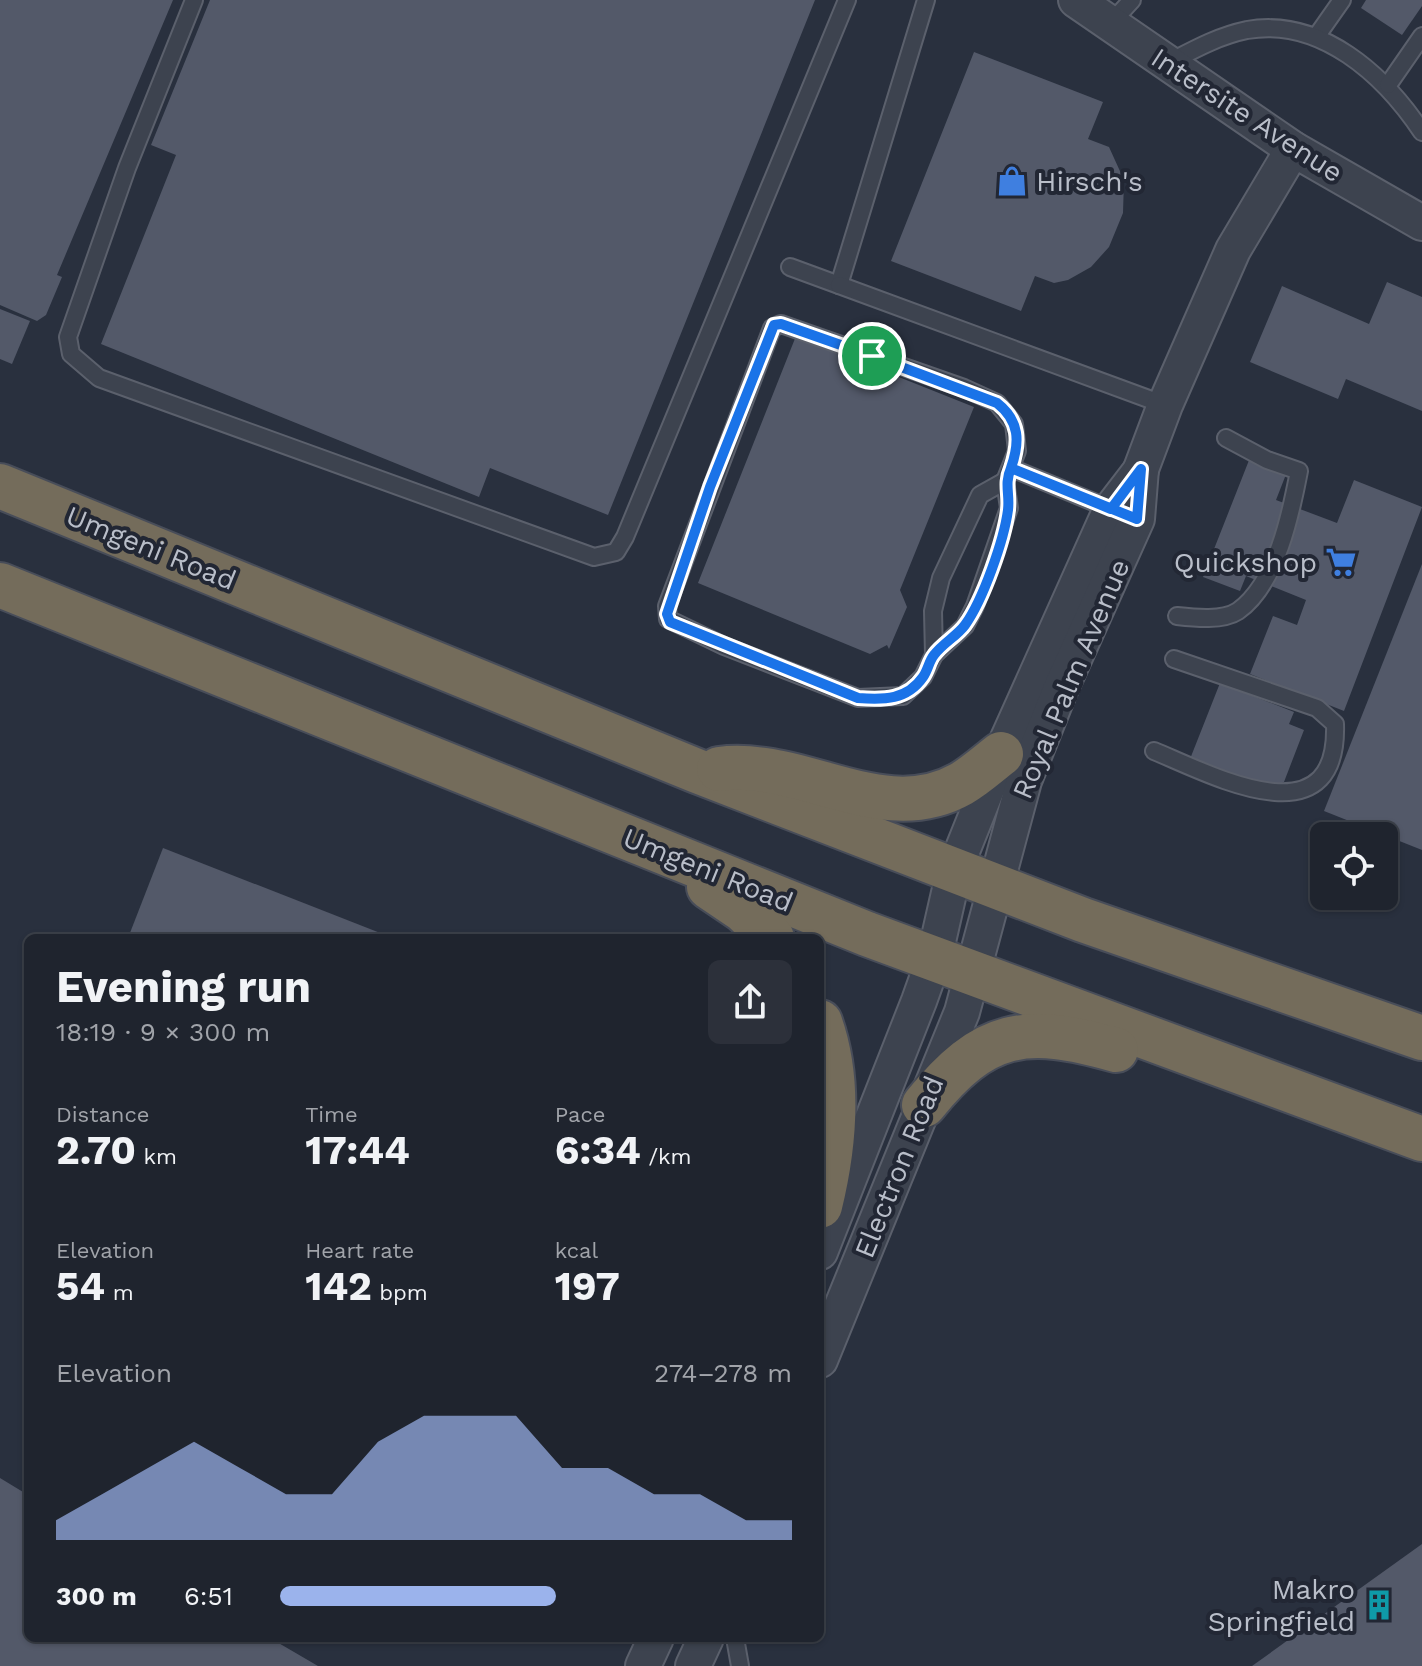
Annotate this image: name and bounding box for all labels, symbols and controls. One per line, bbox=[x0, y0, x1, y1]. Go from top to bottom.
street label: Intersite Avenue bbox=[1145, 41, 1349, 189]
shop icon: Hirsch's bbox=[995, 164, 1029, 198]
place label: Hirsch's bbox=[1036, 165, 1143, 198]
pin bbox=[838, 322, 906, 390]
icon: arrive bbox=[850, 334, 894, 378]
street label: Umgeni Road bbox=[61, 499, 241, 597]
supermarket icon: Quickshop bbox=[1324, 545, 1358, 579]
place label: Quickshop bbox=[1174, 546, 1317, 579]
street label: Royal Palm Avenue bbox=[1006, 554, 1136, 804]
street label: Umgeni Road bbox=[618, 821, 798, 919]
map controls bbox=[1310, 822, 1398, 910]
button: locate bbox=[1310, 822, 1398, 910]
button: share bbox=[708, 960, 792, 1044]
text: Evening run bbox=[56, 961, 311, 1013]
text: 18:19 · 9 × 300 m bbox=[56, 1017, 270, 1047]
street label: Electron Road bbox=[848, 1071, 950, 1263]
text: Distance bbox=[56, 1102, 150, 1127]
text: Time bbox=[305, 1102, 358, 1127]
text: Pace bbox=[555, 1102, 606, 1127]
text: 2.70 bbox=[56, 1127, 136, 1174]
text: 17:44 bbox=[305, 1127, 410, 1174]
text: 6:34 bbox=[555, 1127, 641, 1174]
text: km bbox=[136, 1144, 177, 1169]
text: /km bbox=[641, 1144, 692, 1169]
text: Elevation bbox=[56, 1238, 154, 1263]
text: Heart rate bbox=[305, 1238, 414, 1263]
text: kcal bbox=[555, 1238, 598, 1263]
text: 54 bbox=[56, 1263, 105, 1310]
text: 142 bbox=[305, 1263, 372, 1310]
text: 197 bbox=[555, 1263, 620, 1310]
text: m bbox=[105, 1280, 134, 1305]
text: bpm bbox=[372, 1280, 428, 1305]
text: Elevation bbox=[56, 1358, 172, 1388]
text: 274–278 m bbox=[654, 1358, 792, 1388]
place label: Makro Springfield bbox=[1208, 1573, 1355, 1638]
text: 300 m bbox=[56, 1581, 137, 1611]
text: 6:51 bbox=[184, 1581, 233, 1611]
building icon: Makro Springfield bbox=[1362, 1588, 1396, 1622]

